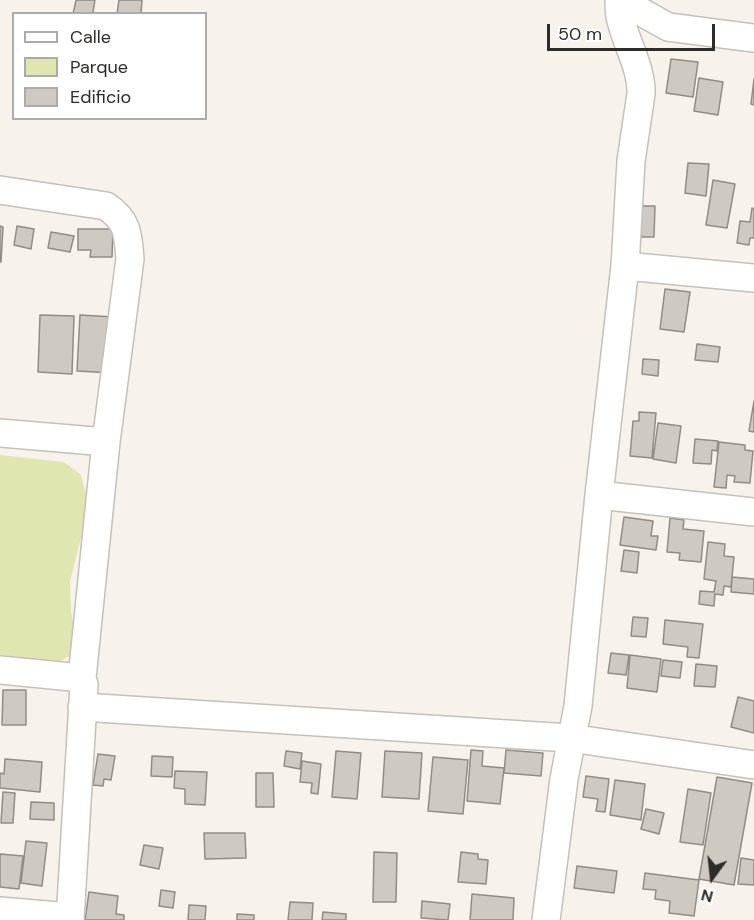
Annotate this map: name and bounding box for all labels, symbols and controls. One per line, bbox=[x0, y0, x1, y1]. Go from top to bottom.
legend bbox=[12, 12, 207, 120]
scale bar bbox=[550, 12, 718, 50]
text: 50 m bbox=[558, 22, 602, 46]
text: Calle bbox=[70, 25, 111, 49]
text: Parque bbox=[70, 55, 128, 79]
text: Edificio bbox=[70, 85, 131, 109]
north arrow bbox=[682, 848, 742, 908]
text: N bbox=[699, 884, 716, 908]

